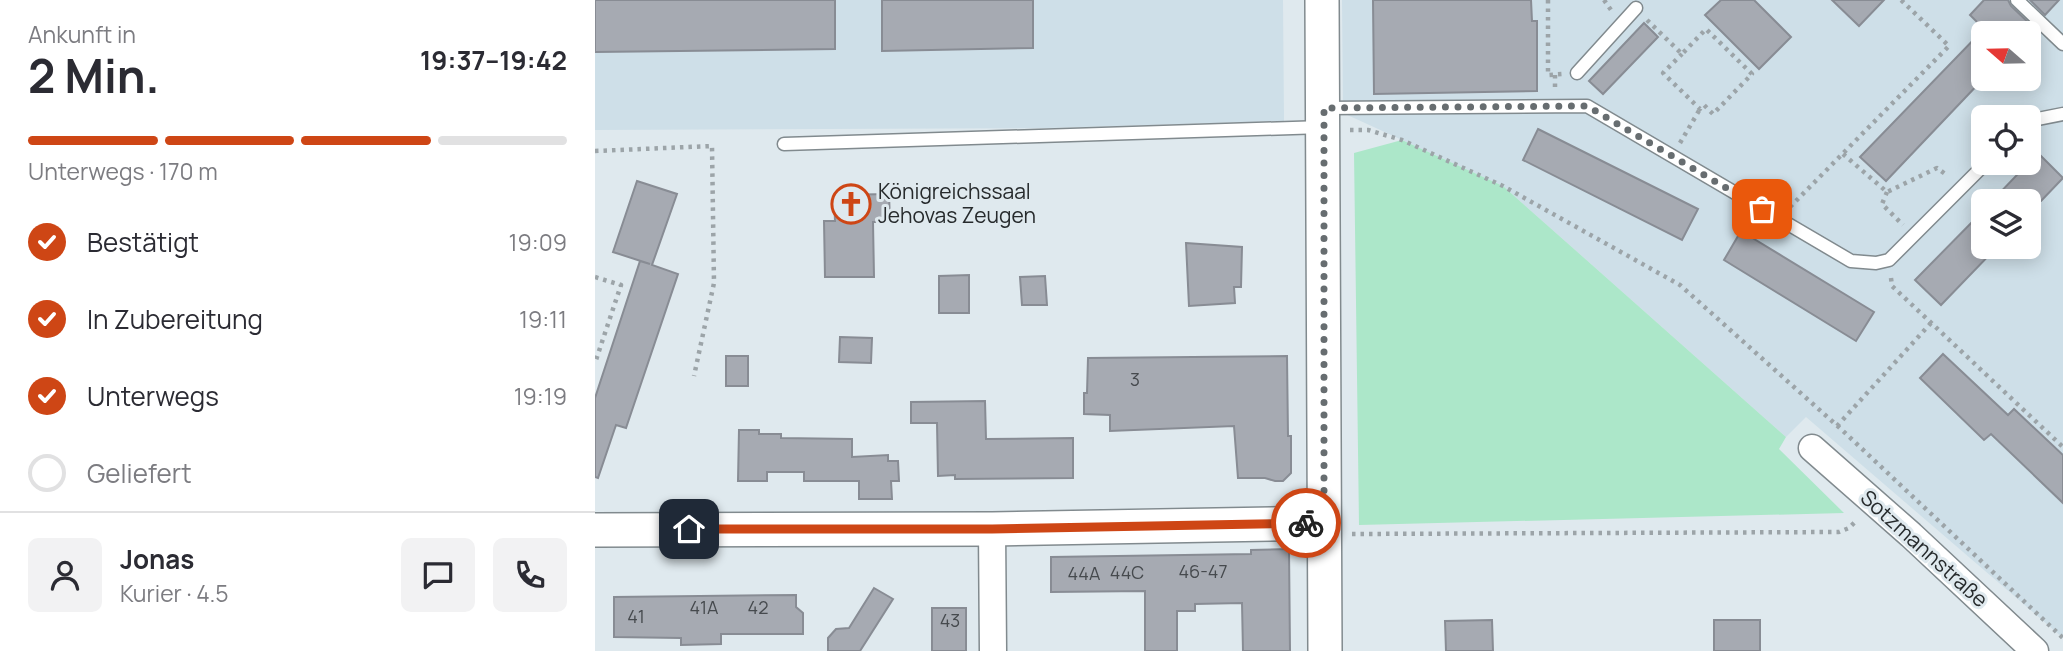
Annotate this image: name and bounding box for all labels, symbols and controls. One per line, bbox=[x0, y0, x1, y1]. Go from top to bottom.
text: Ankunft in bbox=[28, 18, 136, 50]
north arrow bbox=[1971, 21, 2041, 91]
map controls bbox=[1971, 21, 2041, 259]
text: 19:37–19:42 bbox=[420, 42, 567, 78]
text: 2 Min. bbox=[28, 44, 160, 107]
button: locate bbox=[1971, 105, 2041, 175]
text: Unterwegs · 170 m bbox=[28, 155, 218, 187]
place label: Königreichssaal Jehovas Zeugen bbox=[878, 177, 1036, 229]
pin bbox=[1732, 179, 1792, 239]
church icon: Königreichssaal Jehovas Zeugen bbox=[830, 183, 872, 225]
button: layers bbox=[1971, 189, 2041, 259]
icon: bag bbox=[1743, 190, 1781, 228]
icon: check bbox=[28, 223, 66, 261]
text: Bestätigt bbox=[87, 224, 199, 260]
text: 19:09 bbox=[509, 226, 567, 258]
icon: check bbox=[28, 300, 66, 338]
text: In Zubereitung bbox=[87, 301, 263, 337]
text: 19:11 bbox=[519, 303, 567, 335]
house number: 3 bbox=[1130, 367, 1140, 391]
icon: check bbox=[28, 377, 66, 415]
text: Unterwegs bbox=[87, 378, 219, 414]
text: 19:19 bbox=[514, 380, 567, 412]
text: Geliefert bbox=[87, 455, 192, 491]
street label: Sotzmannstraße bbox=[1855, 484, 1994, 613]
courier bbox=[1271, 488, 1341, 558]
pin bbox=[659, 499, 719, 559]
icon: bike bbox=[1287, 504, 1325, 542]
icon: home bbox=[670, 510, 708, 548]
button: person bbox=[28, 538, 102, 612]
button: chat bbox=[401, 538, 475, 612]
button: phone bbox=[493, 538, 567, 612]
text: Jonas bbox=[120, 541, 194, 577]
house number: 46-47 bbox=[1179, 559, 1228, 583]
house number: 44C bbox=[1110, 560, 1144, 584]
house number: 44A bbox=[1068, 561, 1101, 585]
text: Kurier · 4.5 bbox=[120, 577, 229, 609]
house number: 41A bbox=[689, 595, 719, 619]
house number: 42 bbox=[748, 595, 768, 619]
house number: 41 bbox=[627, 604, 645, 628]
house number: 43 bbox=[940, 608, 960, 632]

